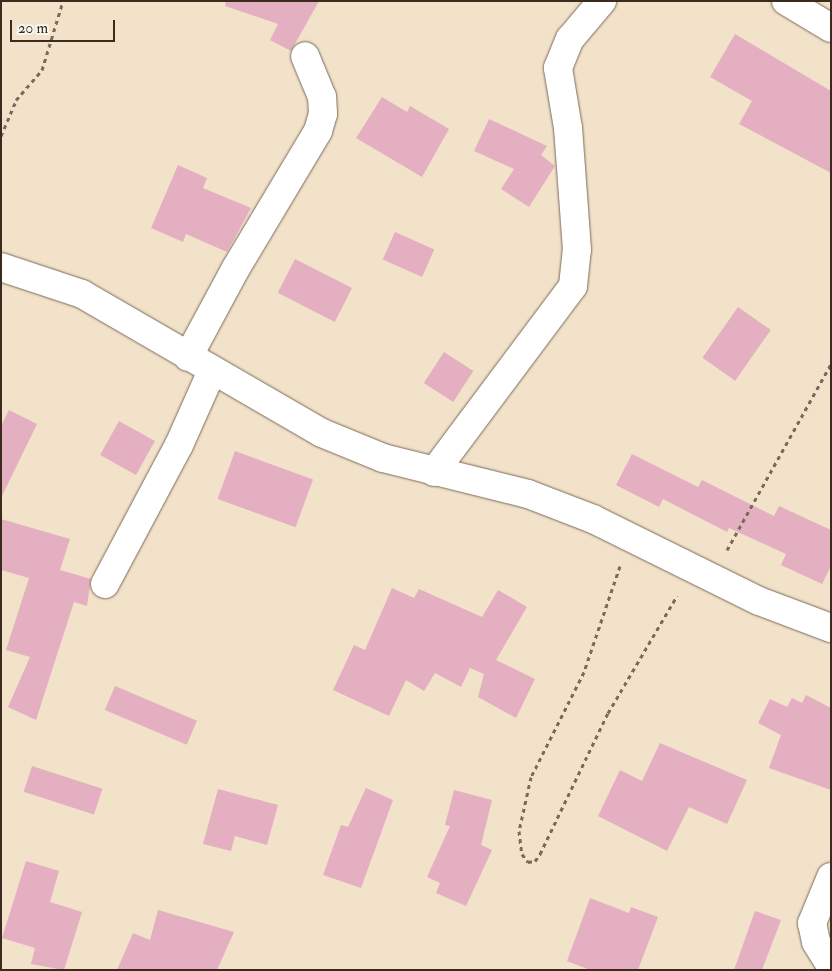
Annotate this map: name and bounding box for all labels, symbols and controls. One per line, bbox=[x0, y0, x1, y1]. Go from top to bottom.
scale bar bbox=[12, 10, 118, 42]
text: 20 m bbox=[18, 19, 48, 38]

